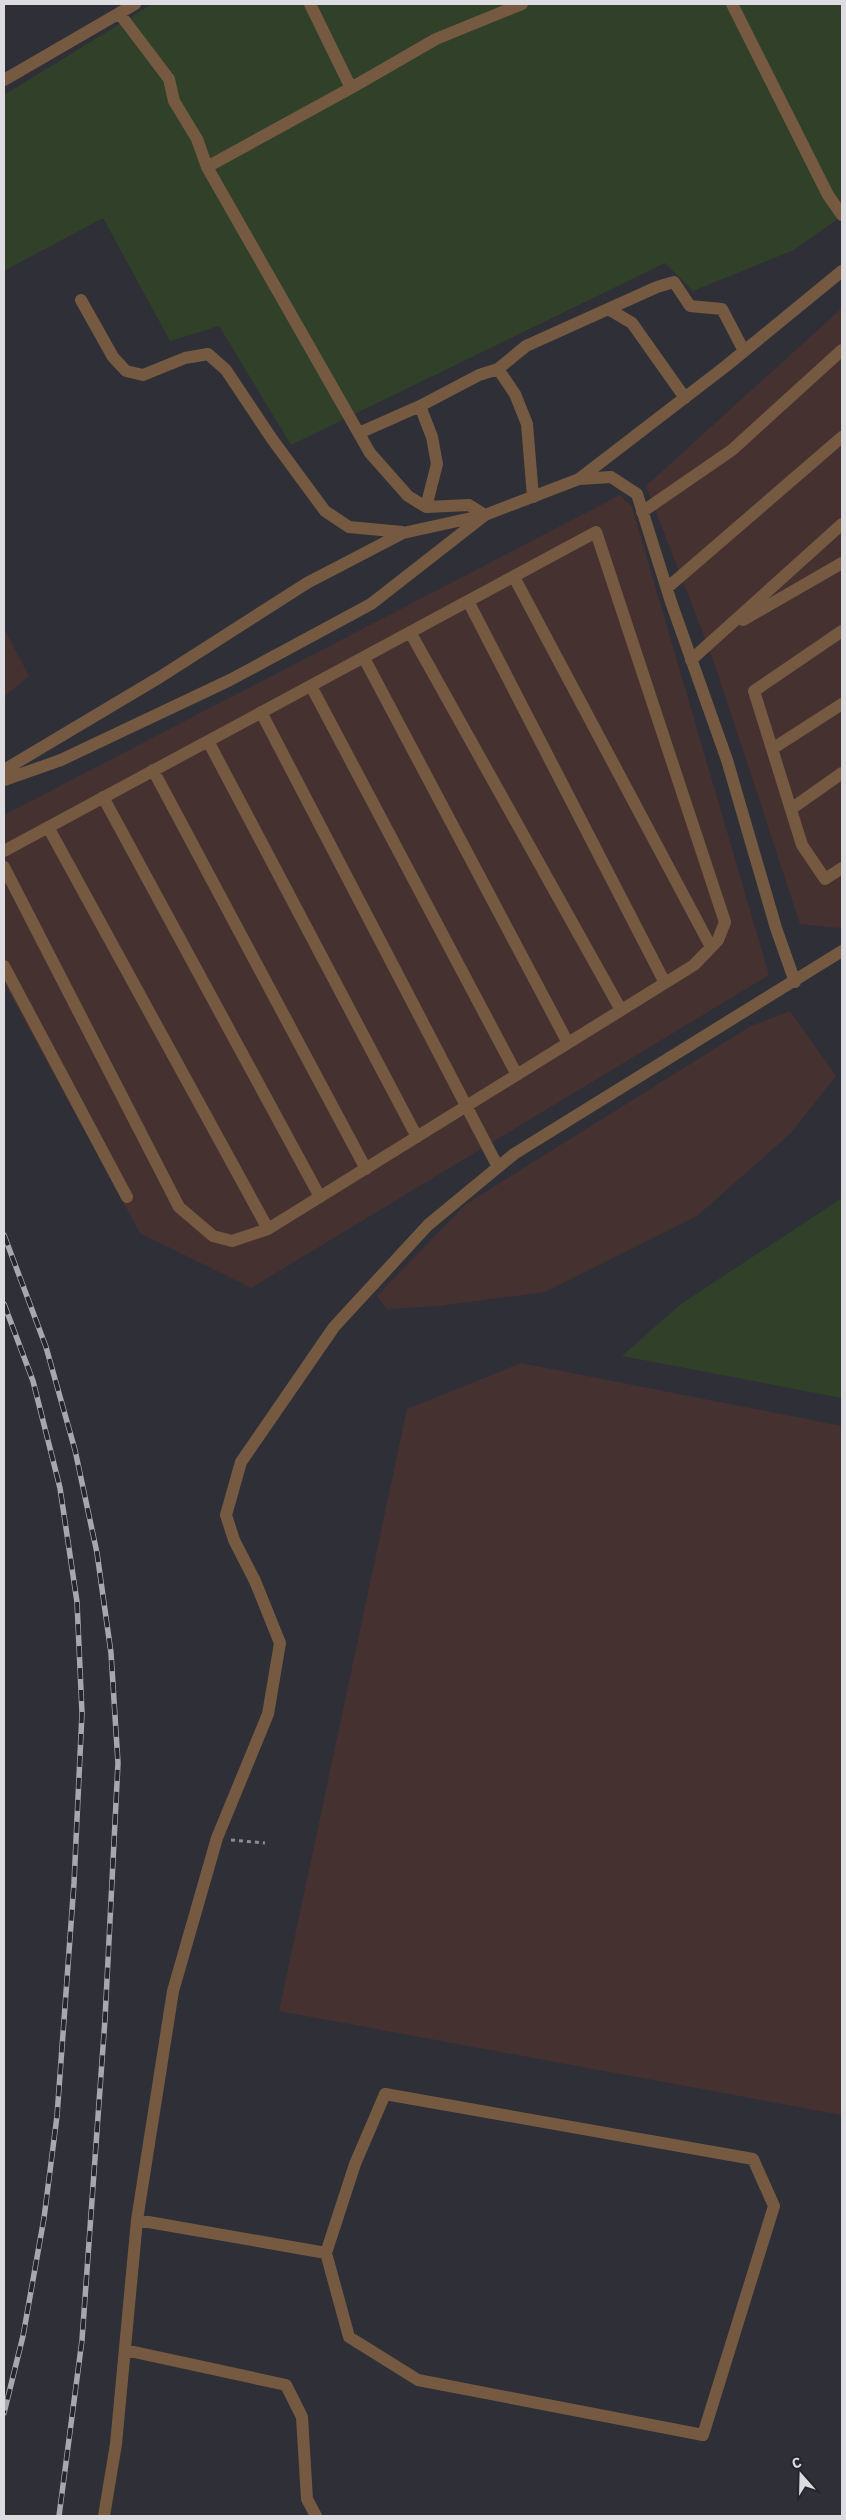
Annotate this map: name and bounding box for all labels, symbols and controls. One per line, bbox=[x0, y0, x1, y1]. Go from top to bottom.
north arrow bbox=[776, 2450, 826, 2500]
text: С bbox=[789, 2453, 804, 2473]

